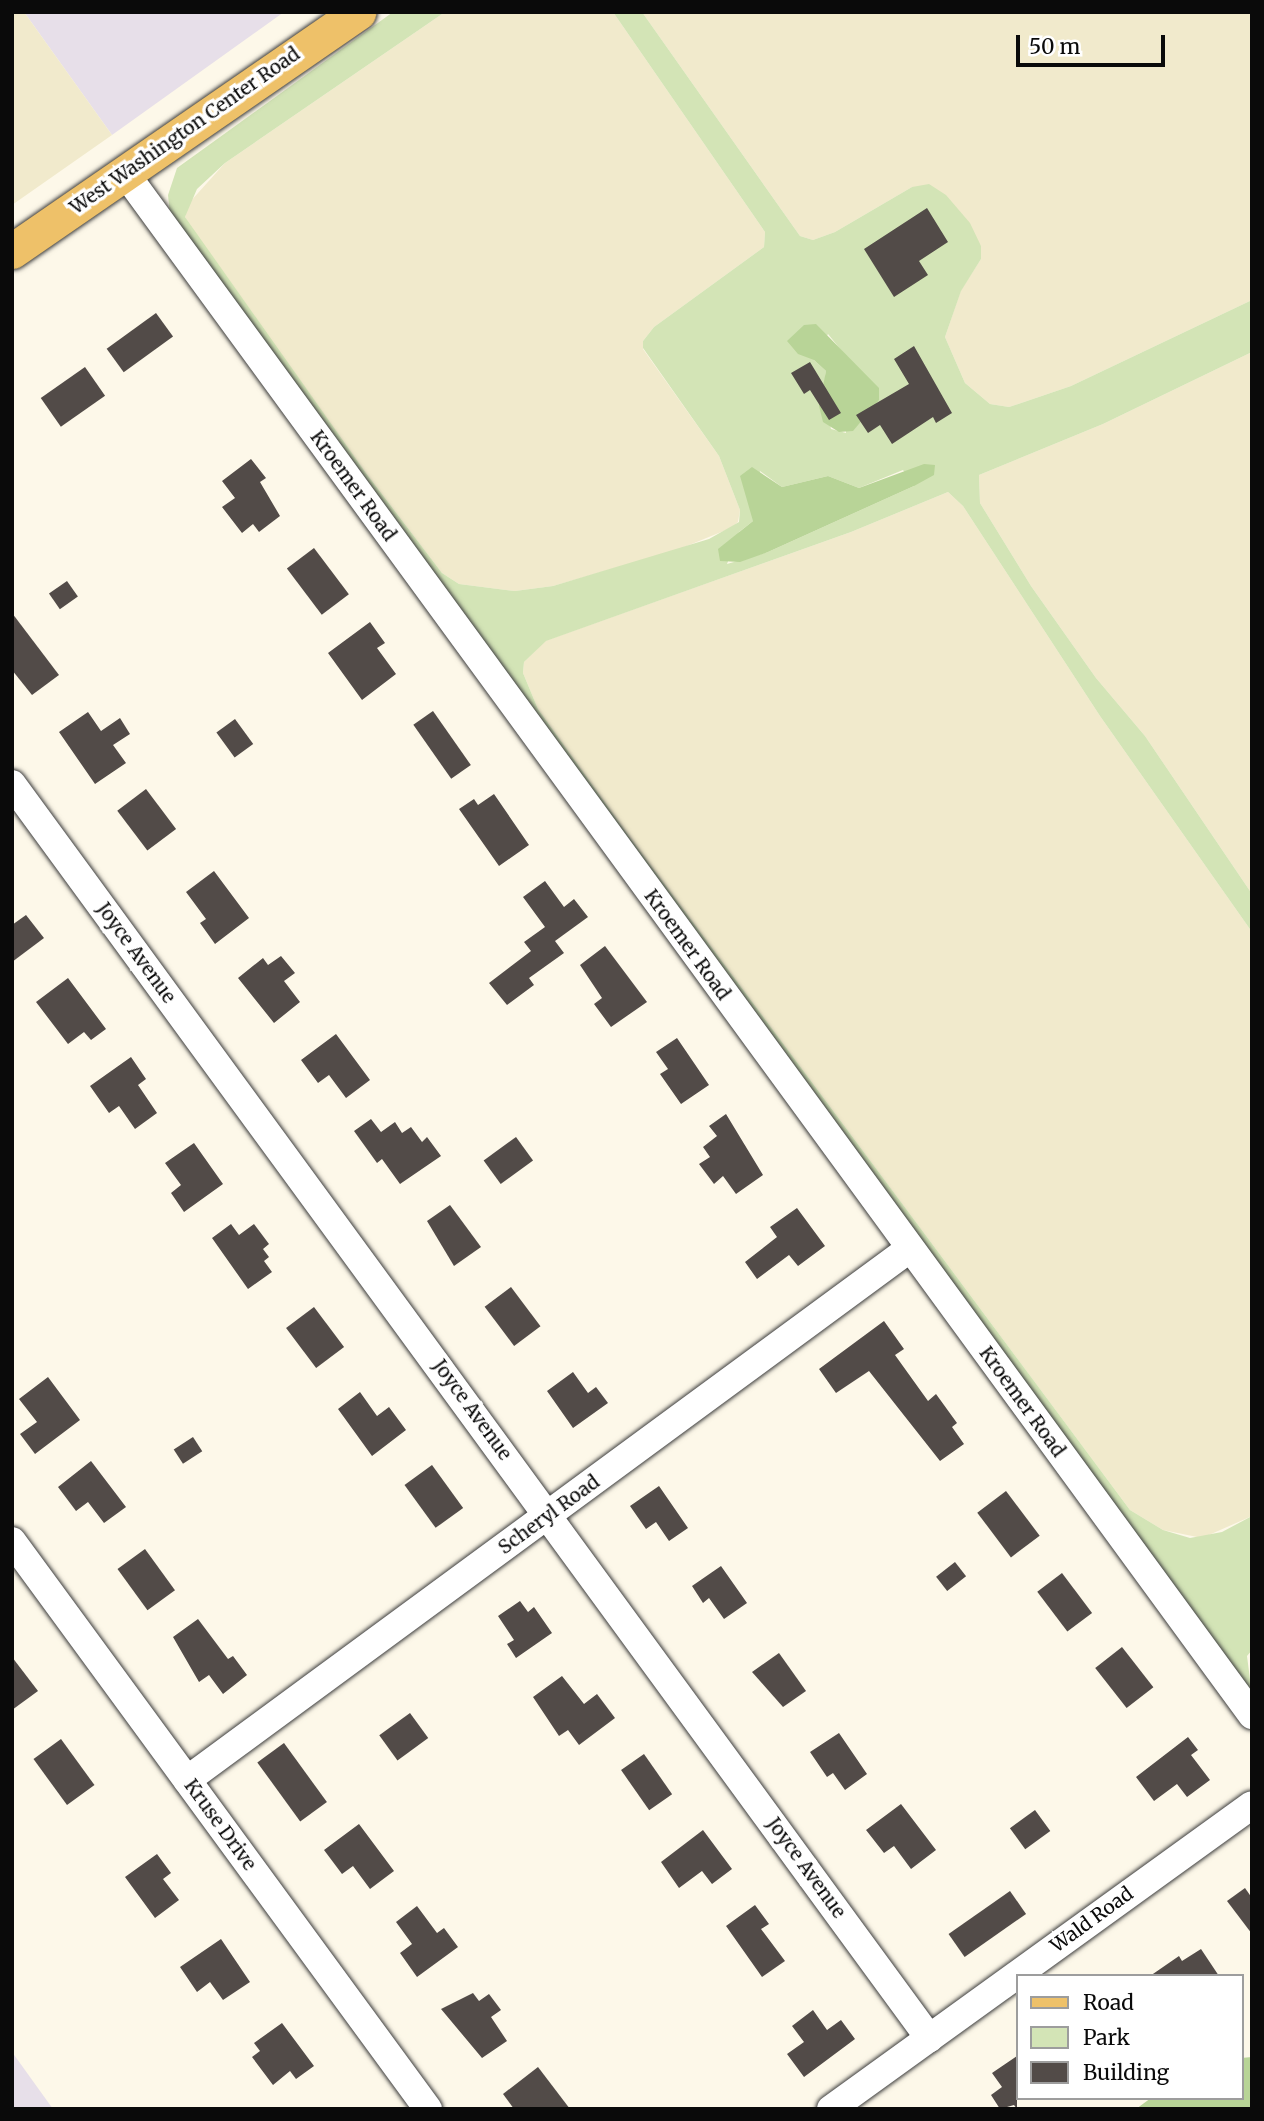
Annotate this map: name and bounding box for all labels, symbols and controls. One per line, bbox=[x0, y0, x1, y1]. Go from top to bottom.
scale bar bbox=[1019, 21, 1168, 65]
text: 50 m bbox=[1029, 33, 1080, 60]
street label: West Washington Center Road bbox=[66, 43, 304, 219]
street label: Kroemer Road bbox=[305, 426, 401, 546]
street label: Kroemer Road bbox=[639, 885, 735, 1005]
street label: Joyce Avenue bbox=[92, 898, 180, 1008]
street label: Kroemer Road bbox=[974, 1342, 1070, 1462]
street label: Joyce Avenue bbox=[428, 1355, 516, 1465]
street label: Scheryl Road bbox=[494, 1471, 604, 1559]
street label: Kruse Drive bbox=[179, 1775, 261, 1875]
street label: Joyce Avenue bbox=[762, 1813, 850, 1923]
street label: Wald Road bbox=[1046, 1882, 1138, 1958]
legend bbox=[1016, 1974, 1243, 2100]
text: Road bbox=[1083, 1989, 1134, 2016]
text: Park bbox=[1083, 2024, 1130, 2051]
text: Building bbox=[1083, 2059, 1169, 2086]

